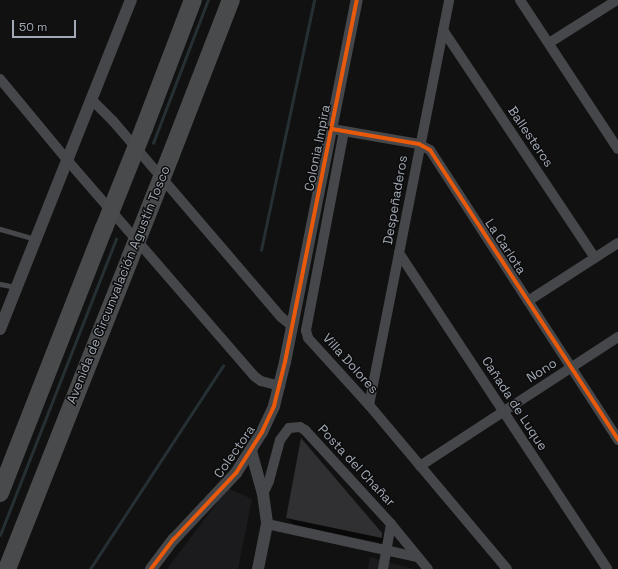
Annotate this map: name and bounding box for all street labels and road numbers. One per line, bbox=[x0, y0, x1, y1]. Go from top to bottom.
street label: Colonia Impira bbox=[302, 104, 334, 192]
street label: Ballesteros bbox=[504, 104, 556, 170]
street label: Despeñaderos bbox=[380, 154, 412, 246]
street label: Avenida de Circunvalación Agustín Tosco bbox=[64, 164, 174, 406]
street label: La Carlota bbox=[481, 216, 529, 278]
street label: Villa Dolores bbox=[319, 331, 381, 397]
street label: Cañada de Luque bbox=[478, 354, 550, 454]
street label: Nono bbox=[524, 356, 560, 386]
street label: Posta del Chañar bbox=[314, 422, 398, 510]
street label: Colectora bbox=[211, 423, 259, 481]

